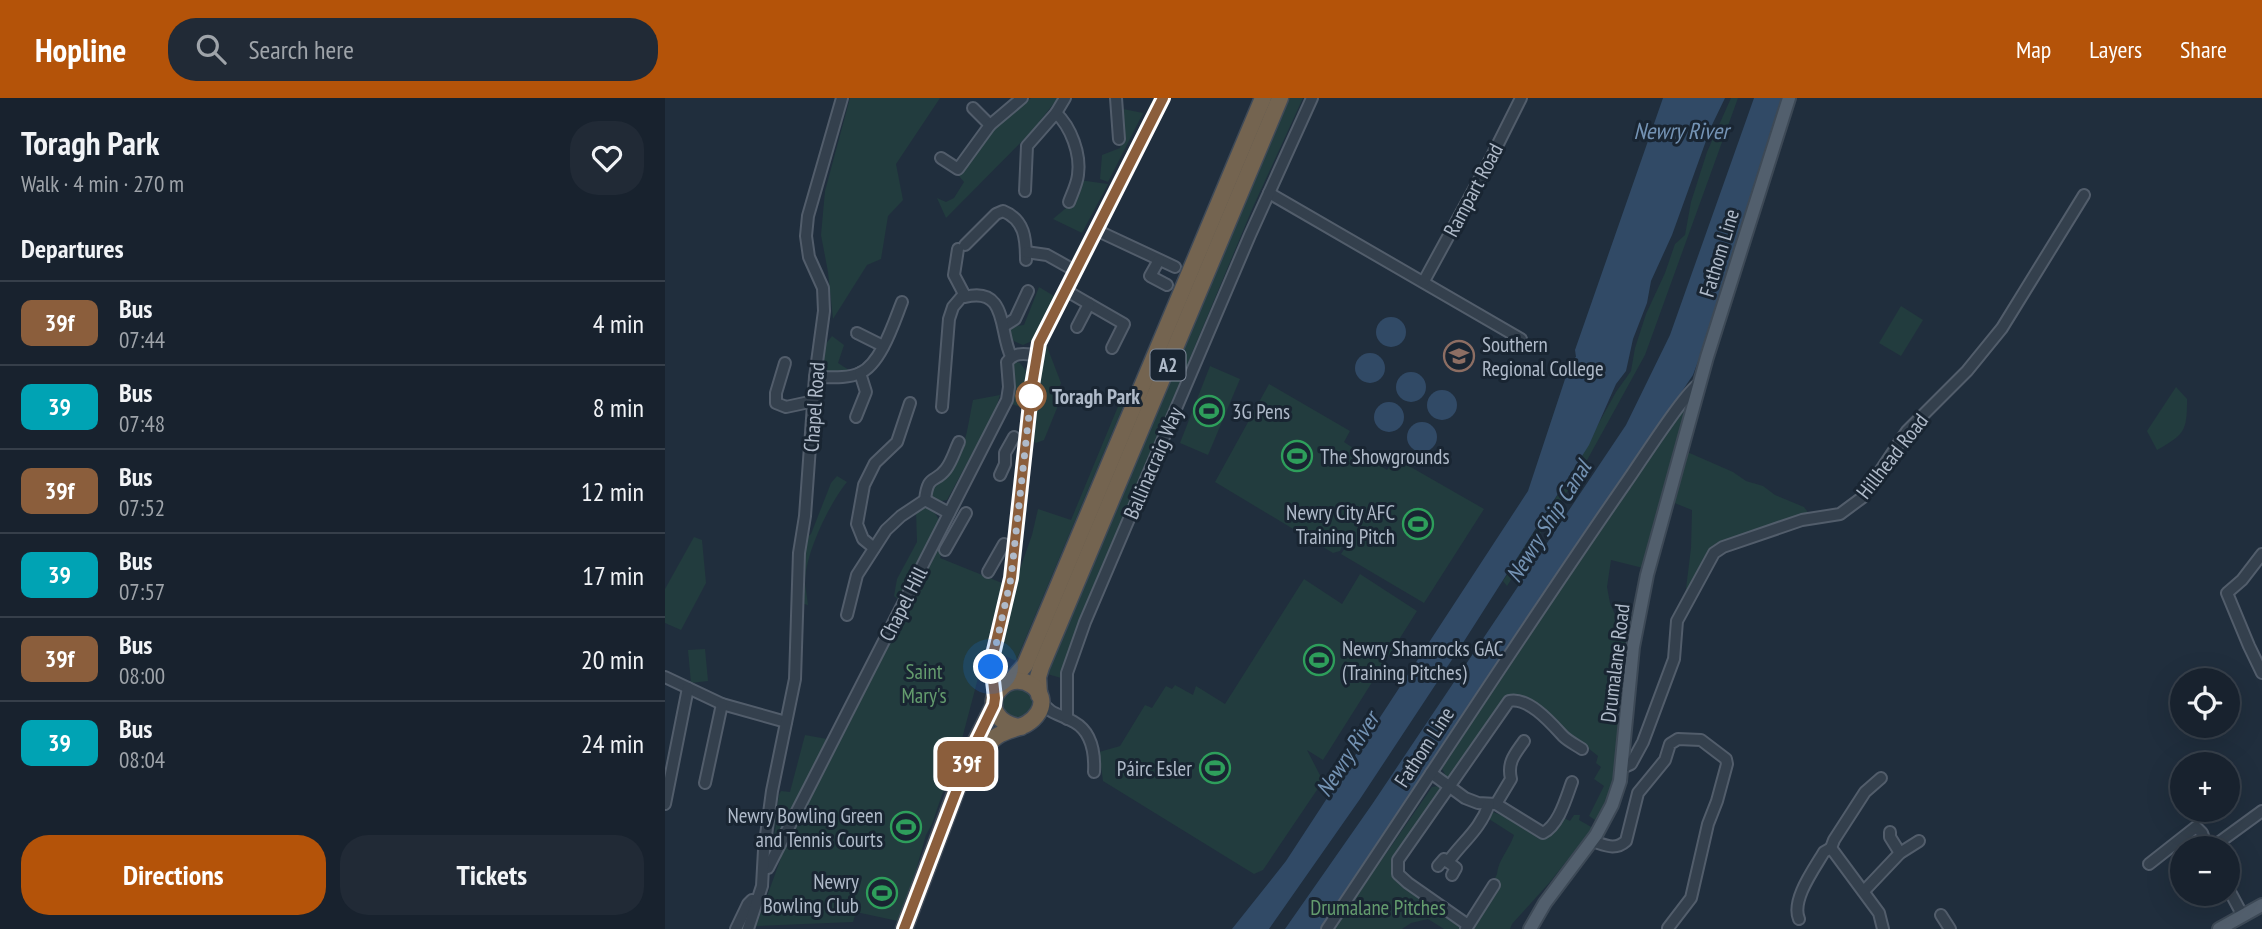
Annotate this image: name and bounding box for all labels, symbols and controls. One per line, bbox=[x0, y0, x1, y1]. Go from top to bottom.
search box bbox=[168, 18, 658, 81]
text: Hopline bbox=[35, 28, 126, 71]
icon: search bbox=[192, 30, 230, 68]
text: Search here bbox=[248, 33, 354, 66]
text: Map bbox=[2016, 34, 2051, 65]
text: Layers bbox=[2089, 34, 2142, 65]
text: Share bbox=[2180, 34, 2227, 65]
water label: Newry River bbox=[1633, 116, 1732, 145]
text: Toragh Park bbox=[21, 121, 159, 164]
button: heart bbox=[570, 121, 644, 195]
street label: Rampart Road bbox=[1437, 139, 1509, 241]
text: Walk · 4 min · 270 m bbox=[21, 169, 184, 198]
street label: Fathom Line bbox=[1693, 206, 1745, 300]
text: Departures bbox=[21, 232, 124, 265]
text: Bus bbox=[119, 292, 152, 325]
text: 39f bbox=[45, 307, 74, 338]
text: 4 min bbox=[593, 307, 644, 340]
text: 07:44 bbox=[119, 325, 165, 354]
place label: Southern Regional College bbox=[1482, 331, 1604, 382]
school or university icon: Southern Regional College bbox=[1442, 339, 1476, 373]
road number: A2 bbox=[1151, 350, 1185, 380]
street label: Chapel Road bbox=[797, 361, 831, 453]
text: Bus bbox=[119, 376, 152, 409]
marker: Toragh Park bbox=[1016, 381, 1046, 411]
place label: Toragh Park bbox=[1052, 383, 1140, 410]
text: 39 bbox=[48, 391, 71, 422]
text: 8 min bbox=[593, 391, 644, 424]
sports icon: 3G Pens bbox=[1192, 394, 1226, 428]
place label: 3G Pens bbox=[1232, 398, 1290, 425]
street label: Ballinacraig Way bbox=[1117, 403, 1189, 523]
street label: Hillhead Road bbox=[1850, 408, 1934, 504]
text: 07:48 bbox=[119, 409, 165, 438]
sports icon: The Showgrounds bbox=[1280, 439, 1314, 473]
place label: The Showgrounds bbox=[1320, 443, 1450, 470]
water label: Newry Ship Canal bbox=[1499, 452, 1598, 587]
text: Bus bbox=[119, 460, 152, 493]
text: 39f bbox=[45, 475, 74, 506]
text: 12 min bbox=[581, 475, 644, 508]
text: 07:52 bbox=[119, 493, 165, 522]
place label: Newry City AFC Training Pitch bbox=[1286, 499, 1395, 550]
sports icon: Newry City AFC Training Pitch bbox=[1401, 507, 1435, 541]
text: Bus bbox=[119, 544, 152, 577]
text: 39 bbox=[48, 559, 71, 590]
text: 17 min bbox=[582, 559, 644, 592]
street label: Chapel Hill bbox=[873, 562, 933, 646]
text: 07:57 bbox=[119, 577, 165, 606]
street label: Drumalane Road bbox=[1594, 602, 1636, 724]
text: Bus bbox=[119, 628, 152, 661]
place label: Newry Shamrocks GAC (Training Pitches) bbox=[1342, 635, 1504, 686]
text: 39f bbox=[45, 643, 74, 674]
text: 20 min bbox=[581, 643, 644, 676]
sports icon: Newry Shamrocks GAC (Training Pitches) bbox=[1302, 643, 1336, 677]
your location bbox=[973, 649, 1008, 684]
park label: Saint Mary's bbox=[901, 658, 947, 709]
text: 08:00 bbox=[119, 661, 165, 690]
map controls bbox=[2170, 668, 2240, 906]
button: locate bbox=[2170, 668, 2240, 738]
street label: Fathom Line bbox=[1388, 702, 1460, 792]
water label: Newry River bbox=[1309, 703, 1387, 802]
text: Bus bbox=[119, 712, 152, 745]
text: 39 bbox=[48, 727, 71, 758]
text: 24 min bbox=[581, 727, 644, 760]
line badge: 39f bbox=[926, 741, 1006, 787]
text: 08:04 bbox=[119, 745, 165, 774]
text: 39f bbox=[951, 748, 981, 779]
sports icon: Páirc Esler bbox=[1198, 751, 1232, 785]
button: + bbox=[2170, 752, 2240, 822]
place label: Páirc Esler bbox=[1117, 755, 1192, 782]
place label: Newry Bowling Green and Tennis Courts bbox=[727, 802, 883, 853]
sports icon: Newry Bowling Green and Tennis Courts bbox=[889, 810, 923, 844]
button: Directions bbox=[21, 835, 326, 915]
button: Tickets bbox=[340, 835, 644, 915]
button: − bbox=[2170, 836, 2240, 906]
place label: Newry Bowling Club bbox=[763, 868, 859, 919]
sports icon: Newry Bowling Club bbox=[865, 876, 899, 910]
park label: Drumalane Pitches bbox=[1310, 894, 1446, 921]

